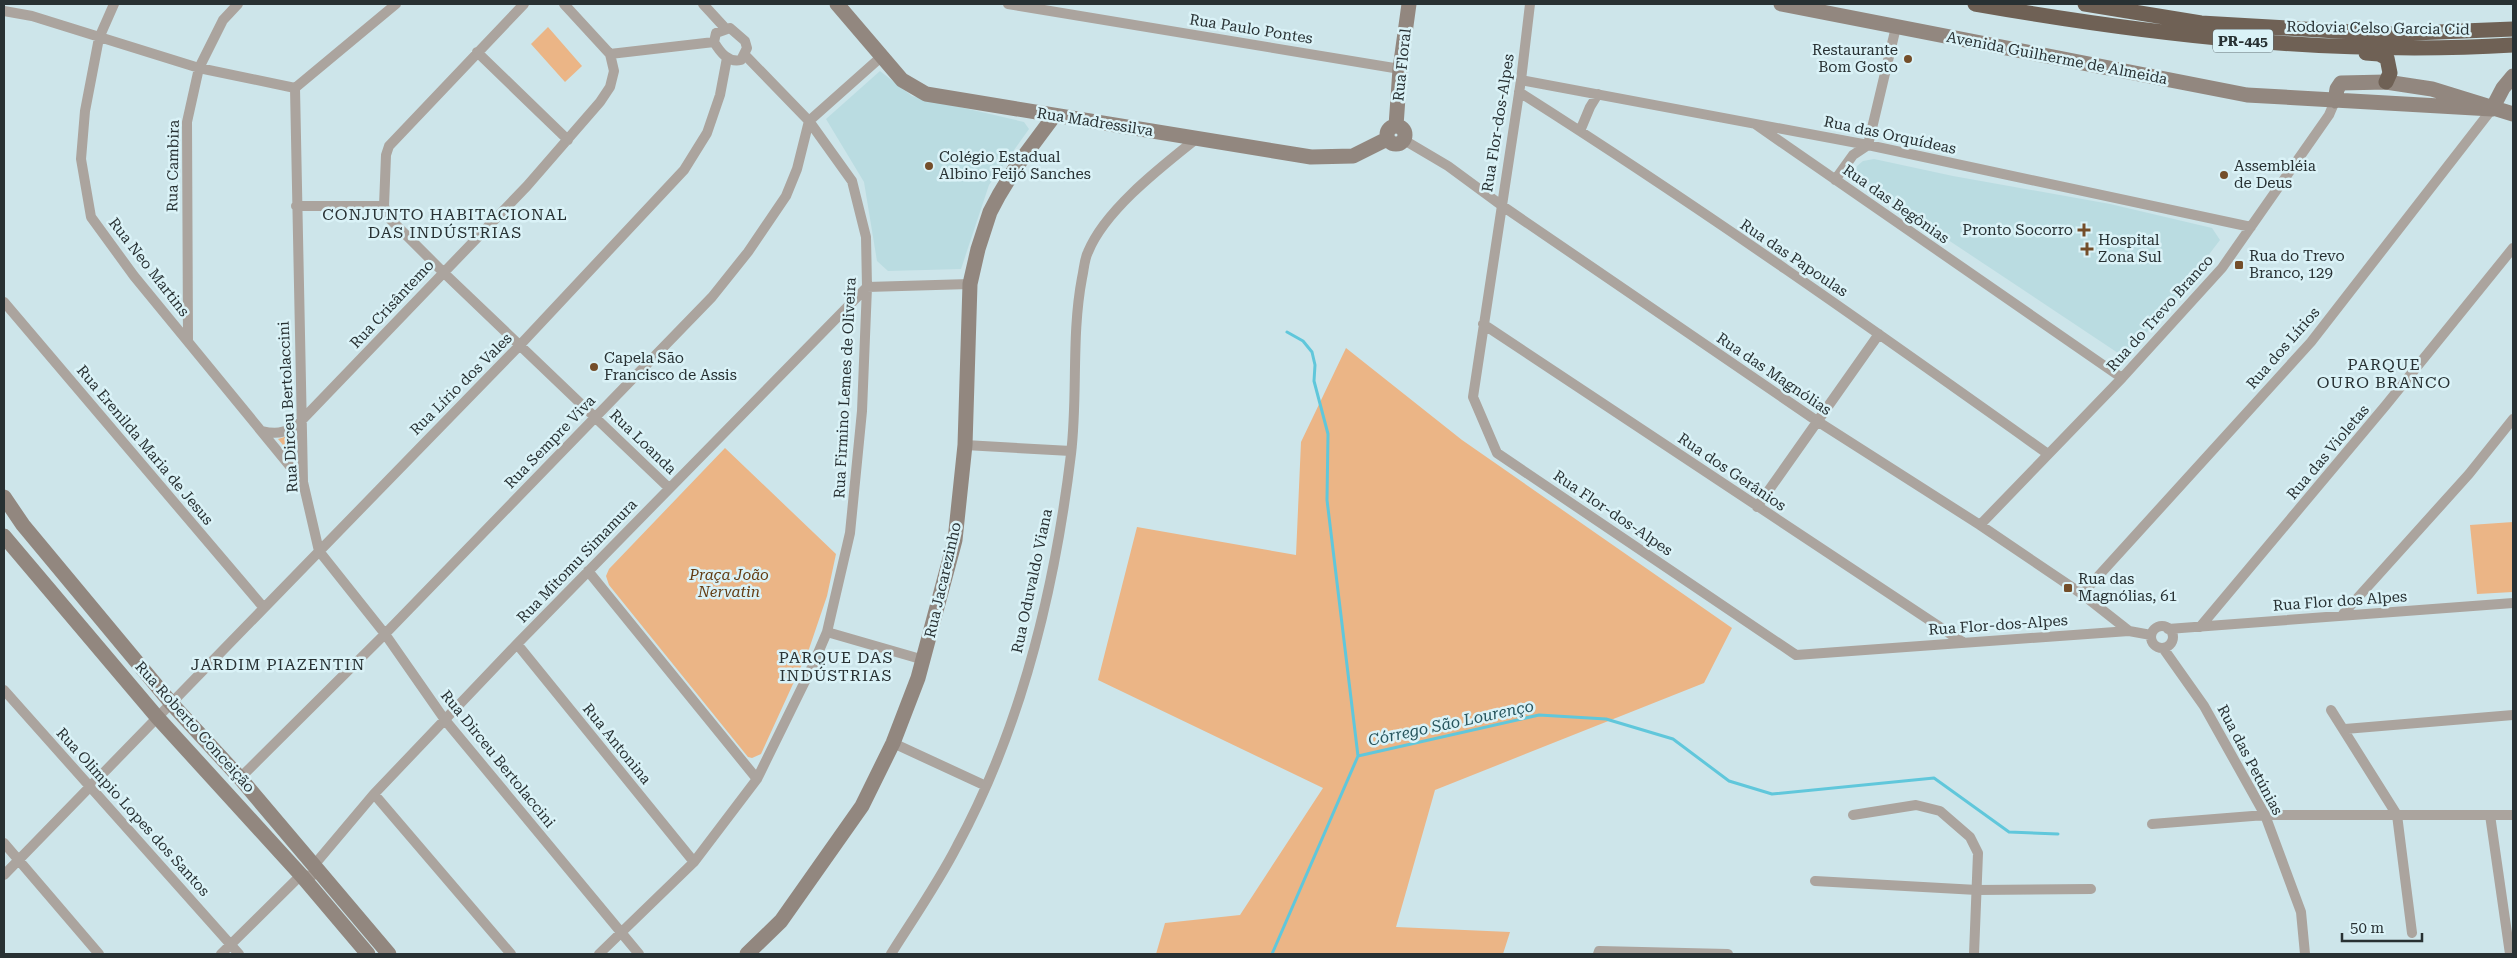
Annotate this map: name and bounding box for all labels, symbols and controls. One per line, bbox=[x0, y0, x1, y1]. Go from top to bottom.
street label: Rua Paulo Pontes bbox=[1188, 10, 1314, 48]
street label: Rodovia Celso Garcia Cid bbox=[2286, 17, 2470, 39]
street label: Rua Floral bbox=[1389, 27, 1415, 102]
street label: Avenida Guilherme de Almeida bbox=[1945, 28, 2169, 88]
road number: PR-445 bbox=[2213, 29, 2273, 52]
place label: Restaurante Bom Gosto bbox=[1812, 41, 1898, 76]
street label: Rua Flor-dos-Alpes bbox=[1478, 53, 1518, 193]
marker: Restaurante Bom Gosto bbox=[1902, 53, 1914, 65]
street label: Rua Madressilva bbox=[1036, 104, 1154, 140]
street label: Rua das Orquídeas bbox=[1822, 112, 1958, 158]
street label: Rua Cambira bbox=[163, 120, 183, 212]
place label: Colégio Estadual Albino Feijó Sanches bbox=[939, 148, 1091, 183]
place label: Assembléia de Deus bbox=[2234, 157, 2316, 192]
marker: Colégio Estadual Albino Feijó Sanches bbox=[923, 160, 935, 172]
street label: Rua das Begônias bbox=[1839, 161, 1953, 247]
marker: Assembléia de Deus bbox=[2218, 169, 2230, 181]
district label: CONJUNTO HABITACIONAL DAS INDÚSTRIAS bbox=[322, 205, 568, 242]
street label: Rua Neo Martins bbox=[105, 214, 193, 320]
street label: Rua das Papoulas bbox=[1737, 215, 1851, 301]
place label: Pronto Socorro bbox=[1962, 221, 2073, 239]
marker: Pronto Socorro bbox=[2077, 223, 2091, 237]
place label: Hospital Zona Sul bbox=[2098, 231, 2162, 266]
marker: Hospital Zona Sul bbox=[2080, 242, 2094, 256]
place label: Rua do Trevo Branco, 129 bbox=[2249, 247, 2345, 282]
street label: Rua do Trevo Branco bbox=[2103, 251, 2217, 375]
street label: Rua Crisântemo bbox=[346, 256, 438, 352]
marker: Rua do Trevo Branco, 129 bbox=[2233, 259, 2245, 271]
street label: Rua Firmino Lemes de Oliveira bbox=[830, 277, 860, 499]
street label: Rua dos Lírios bbox=[2243, 303, 2323, 393]
street label: Rua Dirceu Bertolaccini bbox=[275, 321, 301, 493]
street label: Rua Lírio dos Vales bbox=[406, 329, 516, 439]
street label: Rua das Magnólias bbox=[1713, 329, 1835, 419]
place label: Capela São Francisco de Assis bbox=[604, 349, 737, 384]
district label: PARQUE OURO BRANCO bbox=[2317, 355, 2451, 392]
marker: Capela São Francisco de Assis bbox=[588, 361, 600, 373]
street label: Rua Erenilda Maria de Jesus bbox=[73, 362, 217, 528]
street label: Rua Sempre Viva bbox=[501, 392, 599, 492]
street label: Rua das Violetas bbox=[2283, 401, 2373, 503]
street label: Rua Loanda bbox=[606, 406, 680, 478]
street label: Rua dos Gerânios bbox=[1675, 429, 1789, 515]
street label: Rua Flor-dos-Alpes bbox=[1550, 466, 1676, 560]
street label: Rua Mitomu Simamura bbox=[513, 495, 641, 627]
street label: Rua Oduvaldo Viana bbox=[1008, 507, 1056, 655]
street label: Rua Jacarezinho bbox=[921, 520, 965, 640]
park label: Praça João Nervatin bbox=[688, 566, 769, 601]
place label: Rua das Magnólias, 61 bbox=[2078, 570, 2177, 605]
marker: Rua das Magnólias, 61 bbox=[2062, 582, 2074, 594]
street label: Rua Flor dos Alpes bbox=[2272, 587, 2408, 615]
street label: Rua Flor-dos-Alpes bbox=[1928, 611, 2068, 639]
district label: PARQUE DAS INDÚSTRIAS bbox=[778, 648, 894, 685]
district label: JARDIM PIAZENTIN bbox=[191, 655, 365, 674]
street label: Rua Roberto Conceição bbox=[131, 658, 259, 796]
street label: Rua Dirceu Bertolaccini bbox=[437, 687, 559, 832]
water label: Córrego São Lourenço bbox=[1366, 696, 1536, 750]
street label: Rua Antonina bbox=[579, 700, 655, 788]
street label: Rua das Petúnias bbox=[2213, 702, 2287, 818]
street label: Rua Olimpio Lopes dos Santos bbox=[53, 724, 213, 900]
scale bar bbox=[2342, 910, 2422, 942]
text: 50 m bbox=[2350, 919, 2385, 937]

